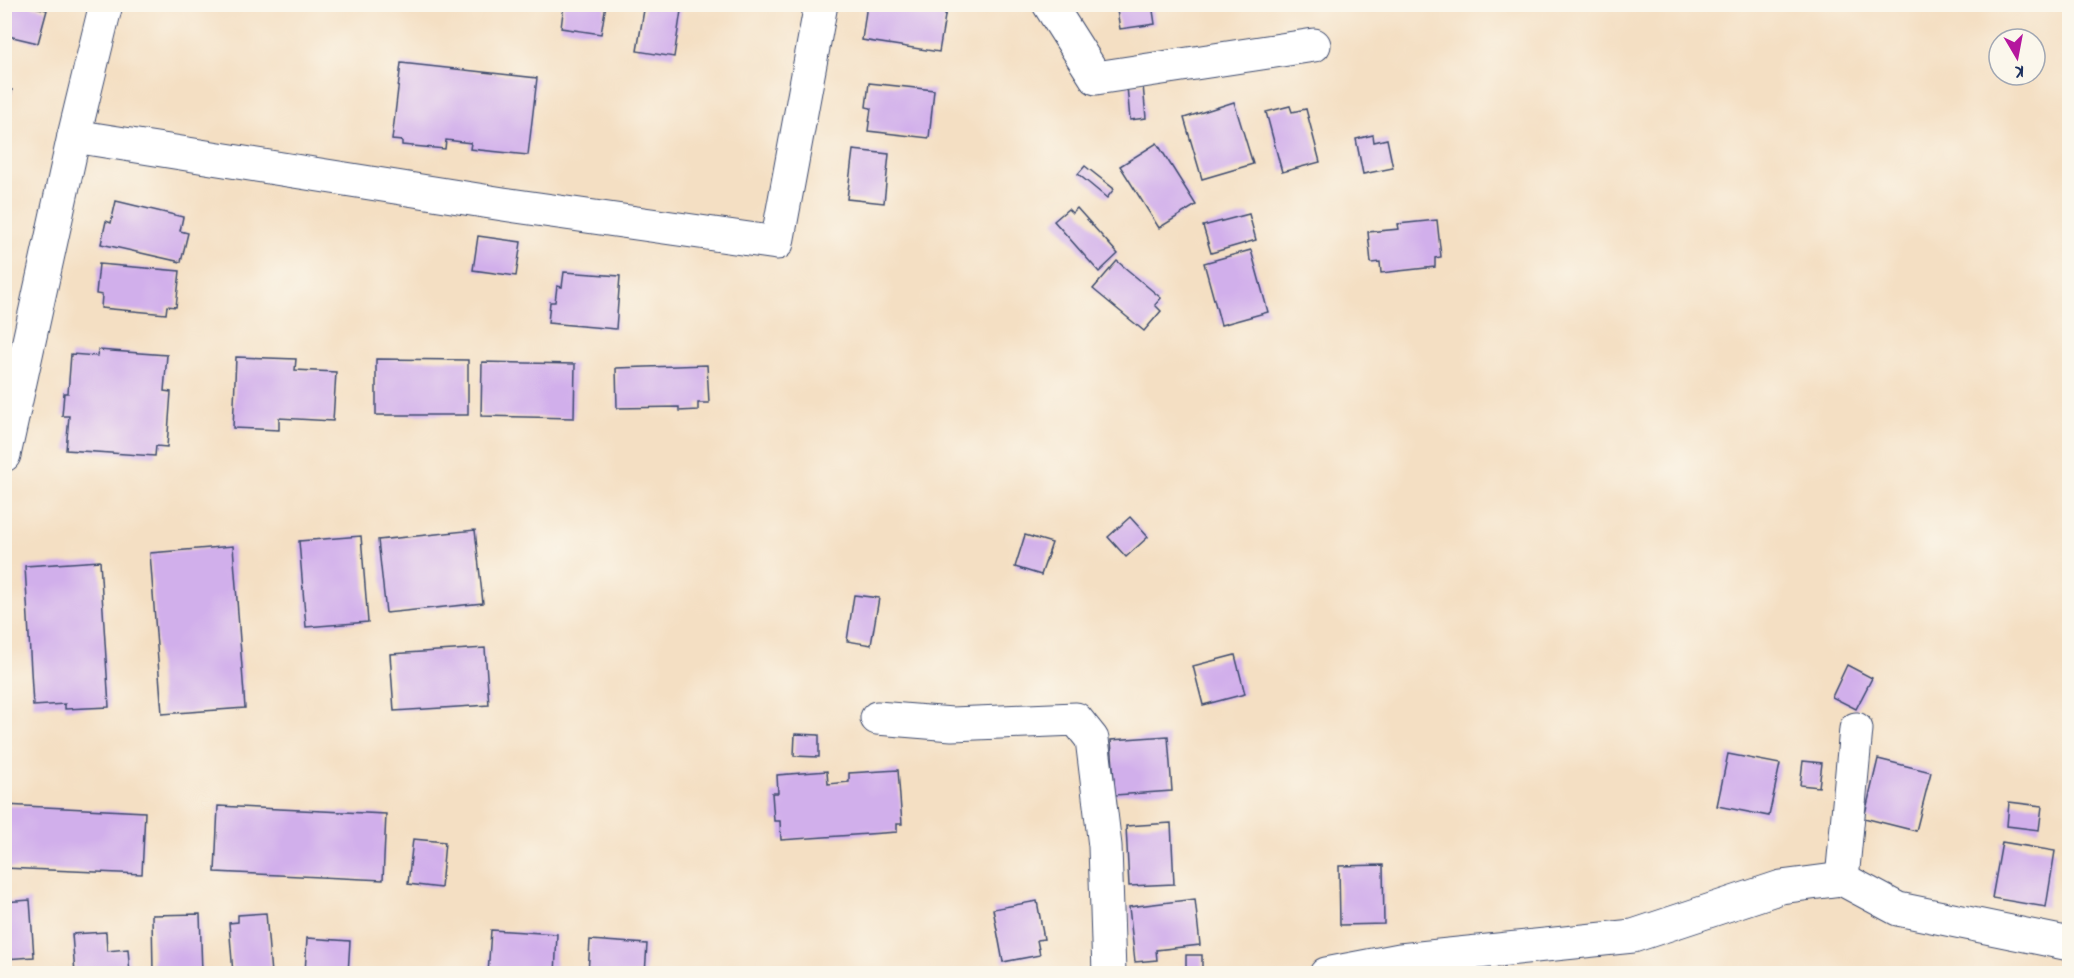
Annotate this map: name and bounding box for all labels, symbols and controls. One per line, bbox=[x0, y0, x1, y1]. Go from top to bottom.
north arrow bbox=[1987, 27, 2047, 87]
text: K bbox=[2012, 57, 2026, 84]

